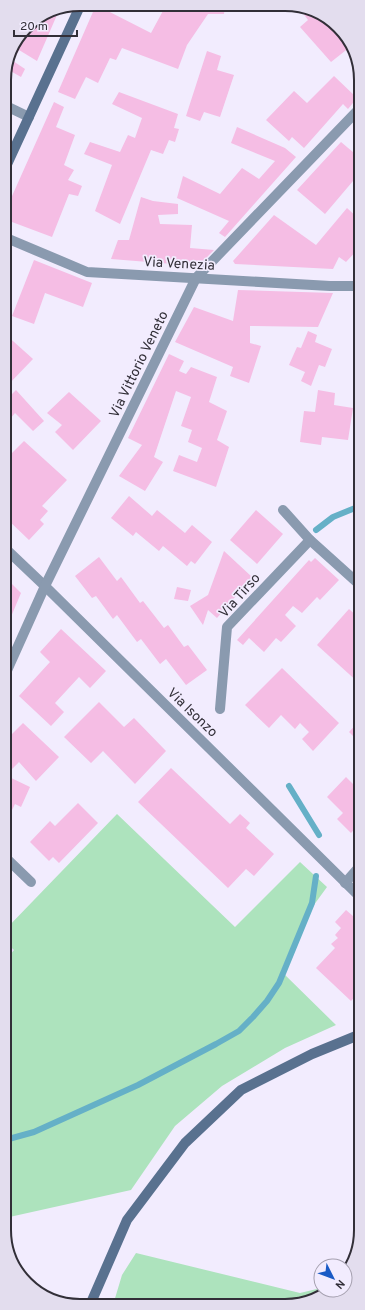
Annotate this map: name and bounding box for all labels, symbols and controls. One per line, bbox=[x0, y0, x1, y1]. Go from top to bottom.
scale bar bbox=[14, 12, 77, 38]
text: 20 m bbox=[20, 19, 48, 35]
street label: Via Venezia bbox=[143, 254, 215, 275]
street label: Via Vittorio Veneto bbox=[106, 308, 173, 421]
street label: Via Tirso bbox=[216, 570, 265, 622]
street label: Via Isonzo bbox=[163, 685, 221, 741]
north arrow bbox=[313, 1258, 353, 1298]
text: N bbox=[332, 1276, 348, 1292]

